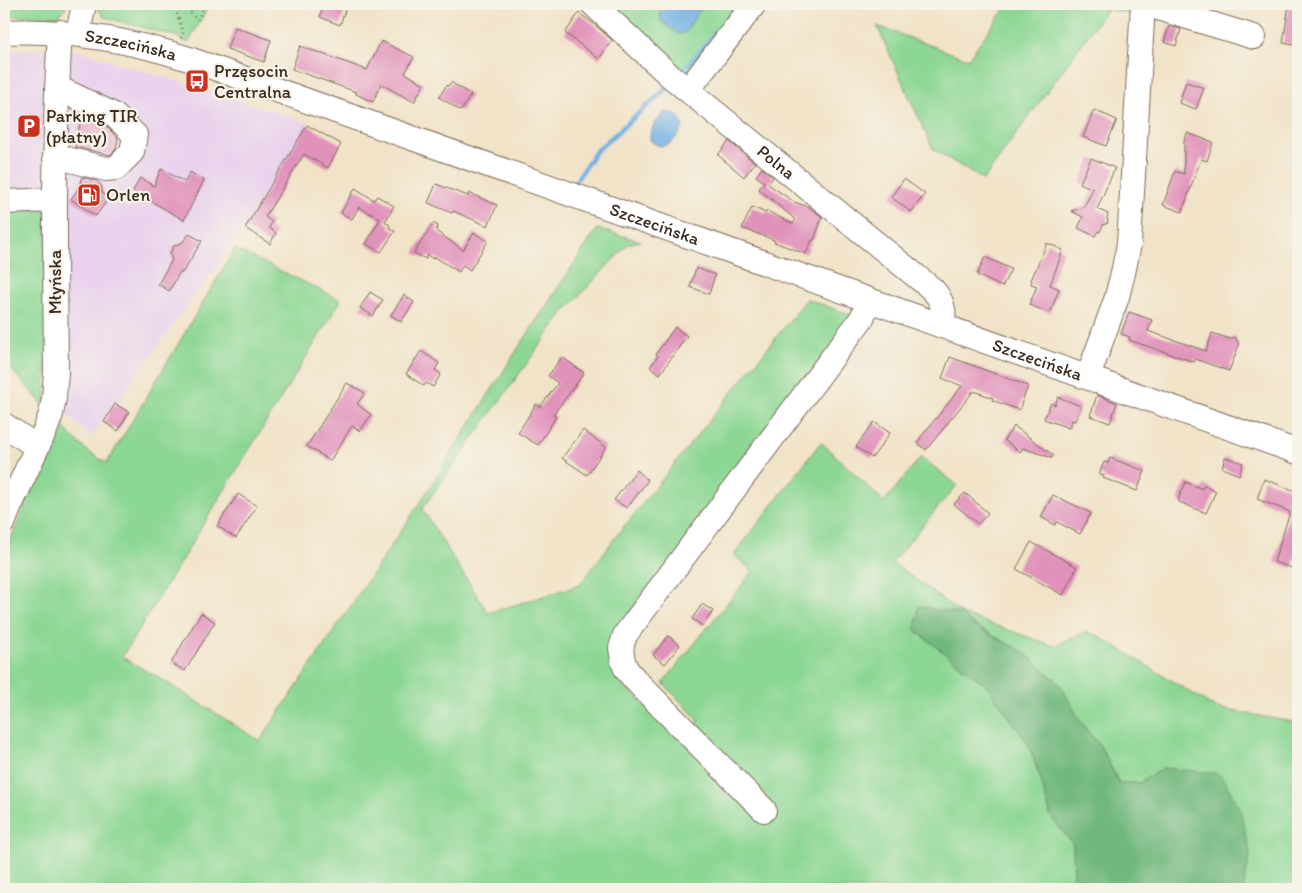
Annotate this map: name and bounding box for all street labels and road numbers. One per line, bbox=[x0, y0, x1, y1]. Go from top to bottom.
street label: Szczecińska bbox=[84, 24, 180, 66]
street label: Polna bbox=[753, 140, 800, 184]
street label: Szczecińska bbox=[607, 198, 703, 250]
street label: Młyńska bbox=[44, 249, 66, 314]
street label: Szczecińska bbox=[990, 334, 1086, 386]

